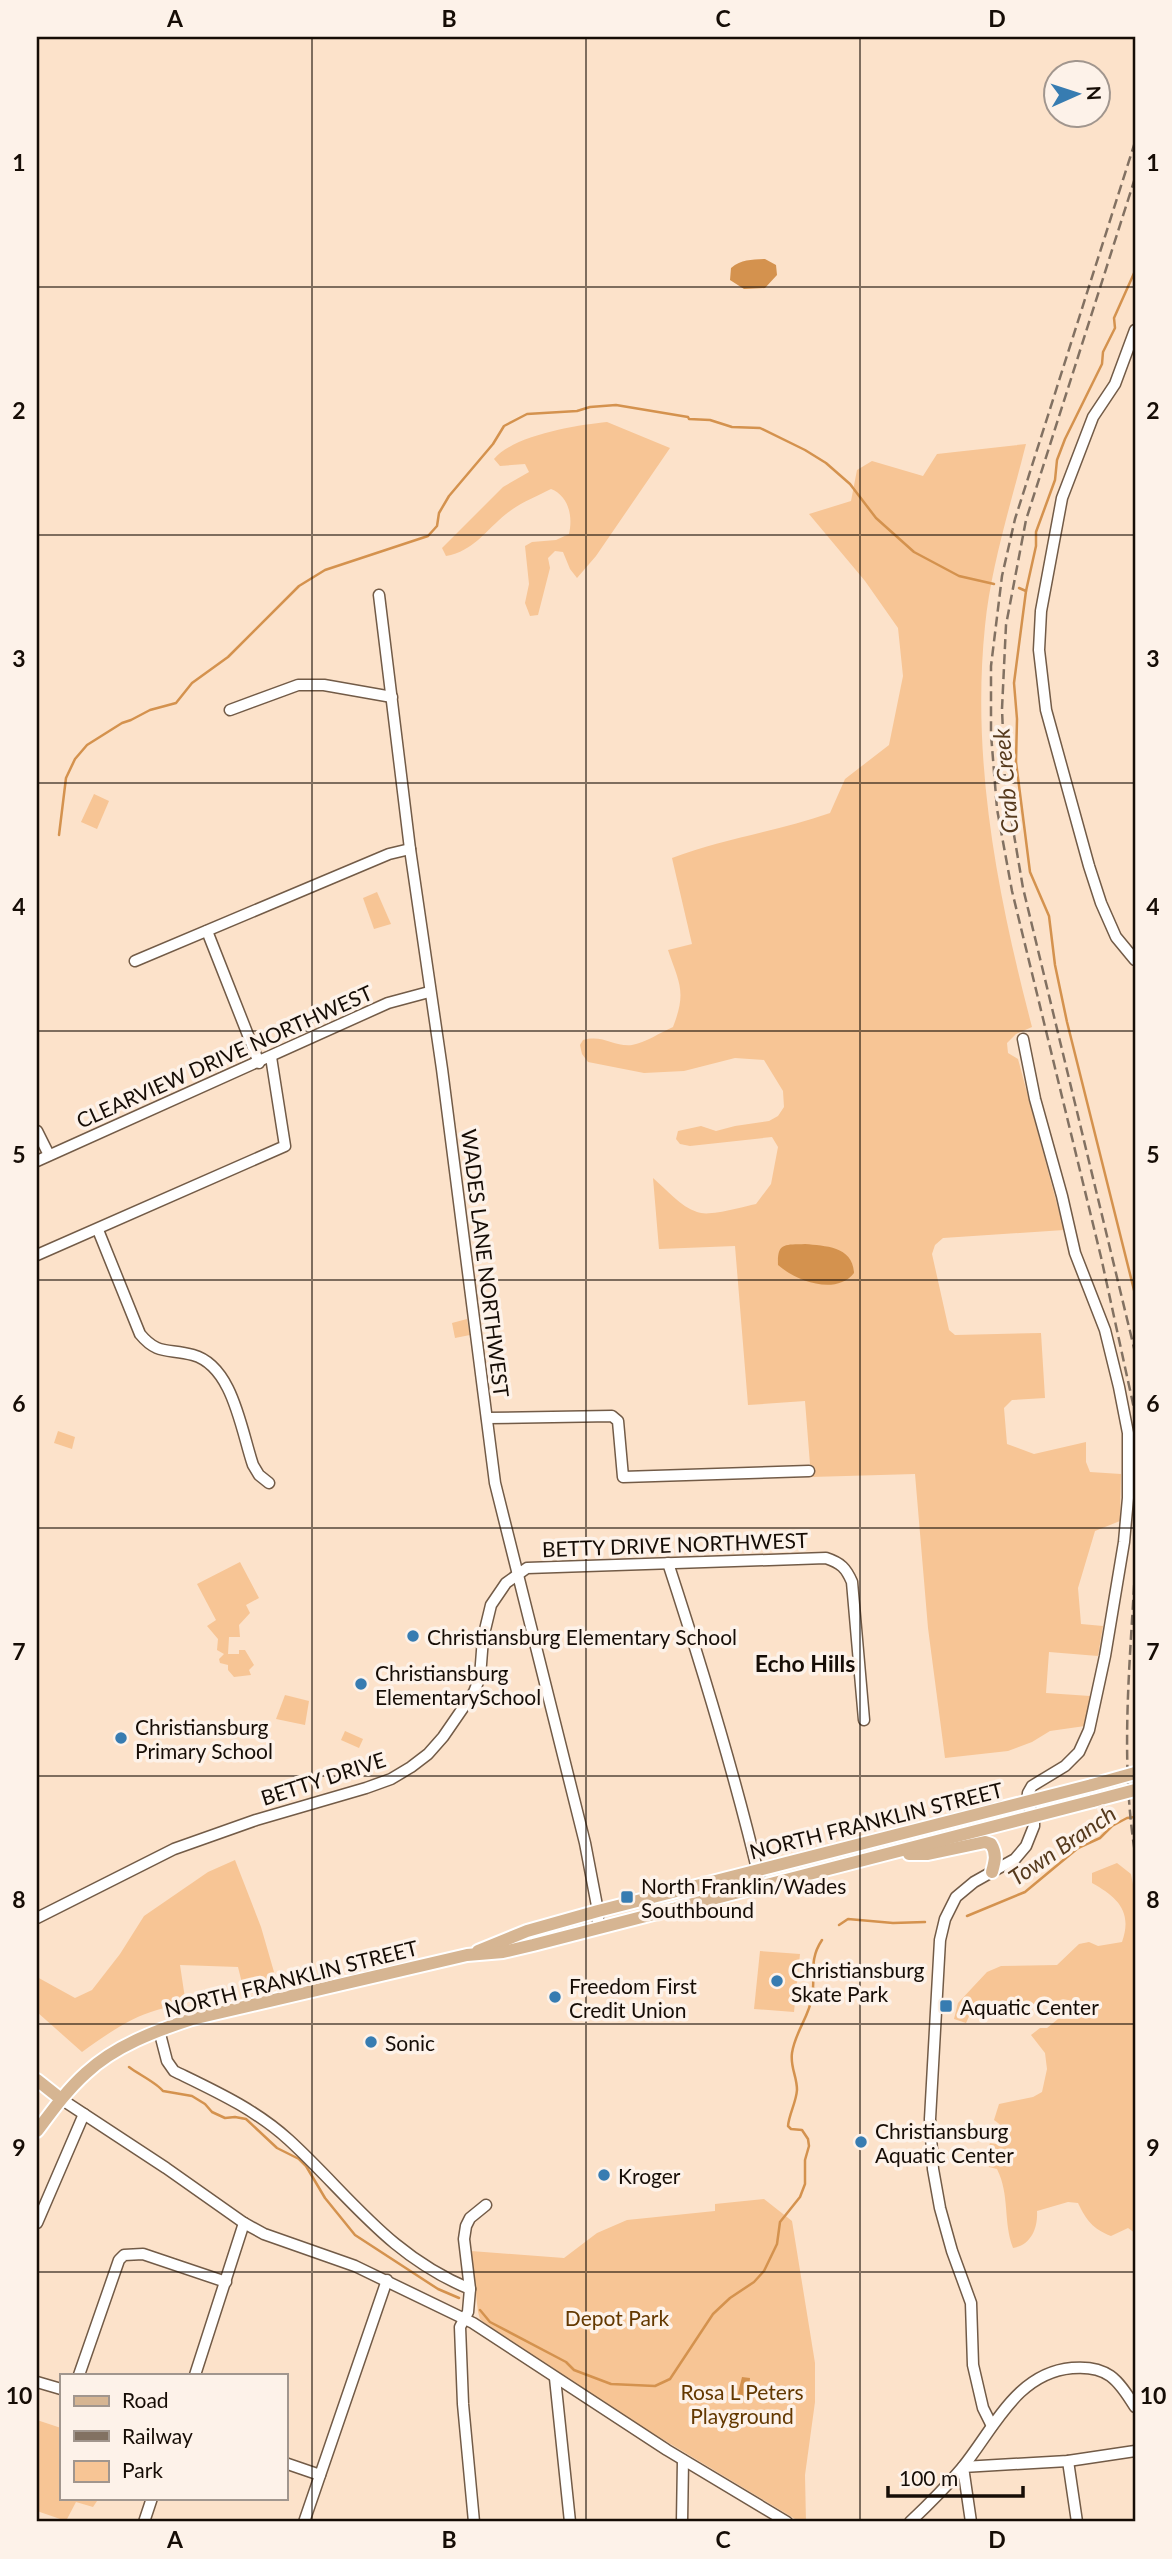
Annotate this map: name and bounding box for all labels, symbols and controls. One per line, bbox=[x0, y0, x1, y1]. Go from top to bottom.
text: A bbox=[166, 4, 184, 32]
text: B bbox=[441, 4, 457, 32]
text: C bbox=[715, 4, 731, 32]
text: D bbox=[988, 4, 1006, 32]
north arrow bbox=[1042, 60, 1112, 130]
text: N bbox=[1083, 85, 1106, 101]
text: 1 bbox=[12, 148, 26, 176]
text: 1 bbox=[1146, 148, 1160, 176]
text: 2 bbox=[12, 396, 26, 424]
text: 2 bbox=[1146, 396, 1160, 424]
text: 3 bbox=[12, 644, 26, 672]
text: 3 bbox=[1146, 644, 1160, 672]
water label: Crab Creek bbox=[986, 726, 1024, 835]
text: 4 bbox=[12, 892, 26, 920]
text: 4 bbox=[1146, 892, 1160, 920]
street label: CLEARVIEW DRIVE NORTHWEST bbox=[72, 979, 376, 1133]
street label: WADES LANE NORTHWEST bbox=[457, 1127, 515, 1399]
text: 5 bbox=[12, 1140, 26, 1168]
text: 5 bbox=[1146, 1140, 1160, 1168]
text: 6 bbox=[12, 1389, 26, 1417]
text: 6 bbox=[1146, 1389, 1160, 1417]
street label: BETTY DRIVE NORTHWEST bbox=[541, 1527, 809, 1561]
place label: Christiansburg Elementary School bbox=[427, 1624, 737, 1649]
marker: Christiansburg Elementary School bbox=[405, 1628, 421, 1644]
text: 7 bbox=[12, 1637, 26, 1665]
text: 7 bbox=[1146, 1637, 1160, 1665]
district label: Echo Hills bbox=[755, 1649, 855, 1677]
place label: Christiansburg ElementarySchool bbox=[375, 1660, 541, 1709]
marker: Christiansburg ElementarySchool bbox=[353, 1676, 369, 1692]
place label: Christiansburg Primary School bbox=[135, 1714, 273, 1763]
marker: Christiansburg Primary School bbox=[113, 1730, 129, 1746]
street label: BETTY DRIVE bbox=[258, 1746, 388, 1810]
street label: NORTH FRANKLIN STREET bbox=[747, 1776, 1006, 1864]
water label: Town Branch bbox=[1003, 1799, 1121, 1891]
place label: North Franklin/Wades Southbound bbox=[641, 1873, 846, 1922]
text: 8 bbox=[12, 1885, 26, 1913]
text: 8 bbox=[1146, 1885, 1160, 1913]
marker: North Franklin/Wades Southbound bbox=[619, 1889, 635, 1905]
street label: NORTH FRANKLIN STREET bbox=[162, 1934, 421, 2022]
place label: Christiansburg Skate Park bbox=[791, 1957, 925, 2006]
place label: Freedom First Credit Union bbox=[569, 1973, 697, 2022]
marker: Christiansburg Skate Park bbox=[769, 1973, 785, 1989]
marker: Freedom First Credit Union bbox=[547, 1989, 563, 2005]
place label: Aquatic Center bbox=[960, 1994, 1099, 2019]
marker: Aquatic Center bbox=[938, 1998, 954, 2014]
place label: Sonic bbox=[385, 2030, 435, 2055]
marker: Sonic bbox=[363, 2034, 379, 2050]
place label: Christiansburg Aquatic Center bbox=[875, 2118, 1014, 2167]
text: 9 bbox=[12, 2133, 26, 2161]
text: 9 bbox=[1146, 2133, 1160, 2161]
marker: Christiansburg Aquatic Center bbox=[853, 2134, 869, 2150]
place label: Kroger bbox=[618, 2163, 681, 2188]
marker: Kroger bbox=[596, 2167, 612, 2183]
park label: Depot Park bbox=[565, 2305, 669, 2330]
legend bbox=[60, 2374, 287, 2500]
park label: Rosa L Peters Playground bbox=[680, 2379, 804, 2428]
text: 10 bbox=[6, 2381, 32, 2409]
text: 10 bbox=[1140, 2381, 1166, 2409]
text: Road bbox=[122, 2387, 169, 2412]
text: Railway bbox=[122, 2423, 193, 2448]
scale bar bbox=[888, 2454, 1023, 2498]
text: Park bbox=[122, 2457, 163, 2482]
text: 100 m bbox=[899, 2465, 958, 2490]
text: A bbox=[166, 2525, 184, 2553]
text: B bbox=[441, 2525, 457, 2553]
text: C bbox=[715, 2525, 731, 2553]
text: D bbox=[988, 2525, 1006, 2553]

